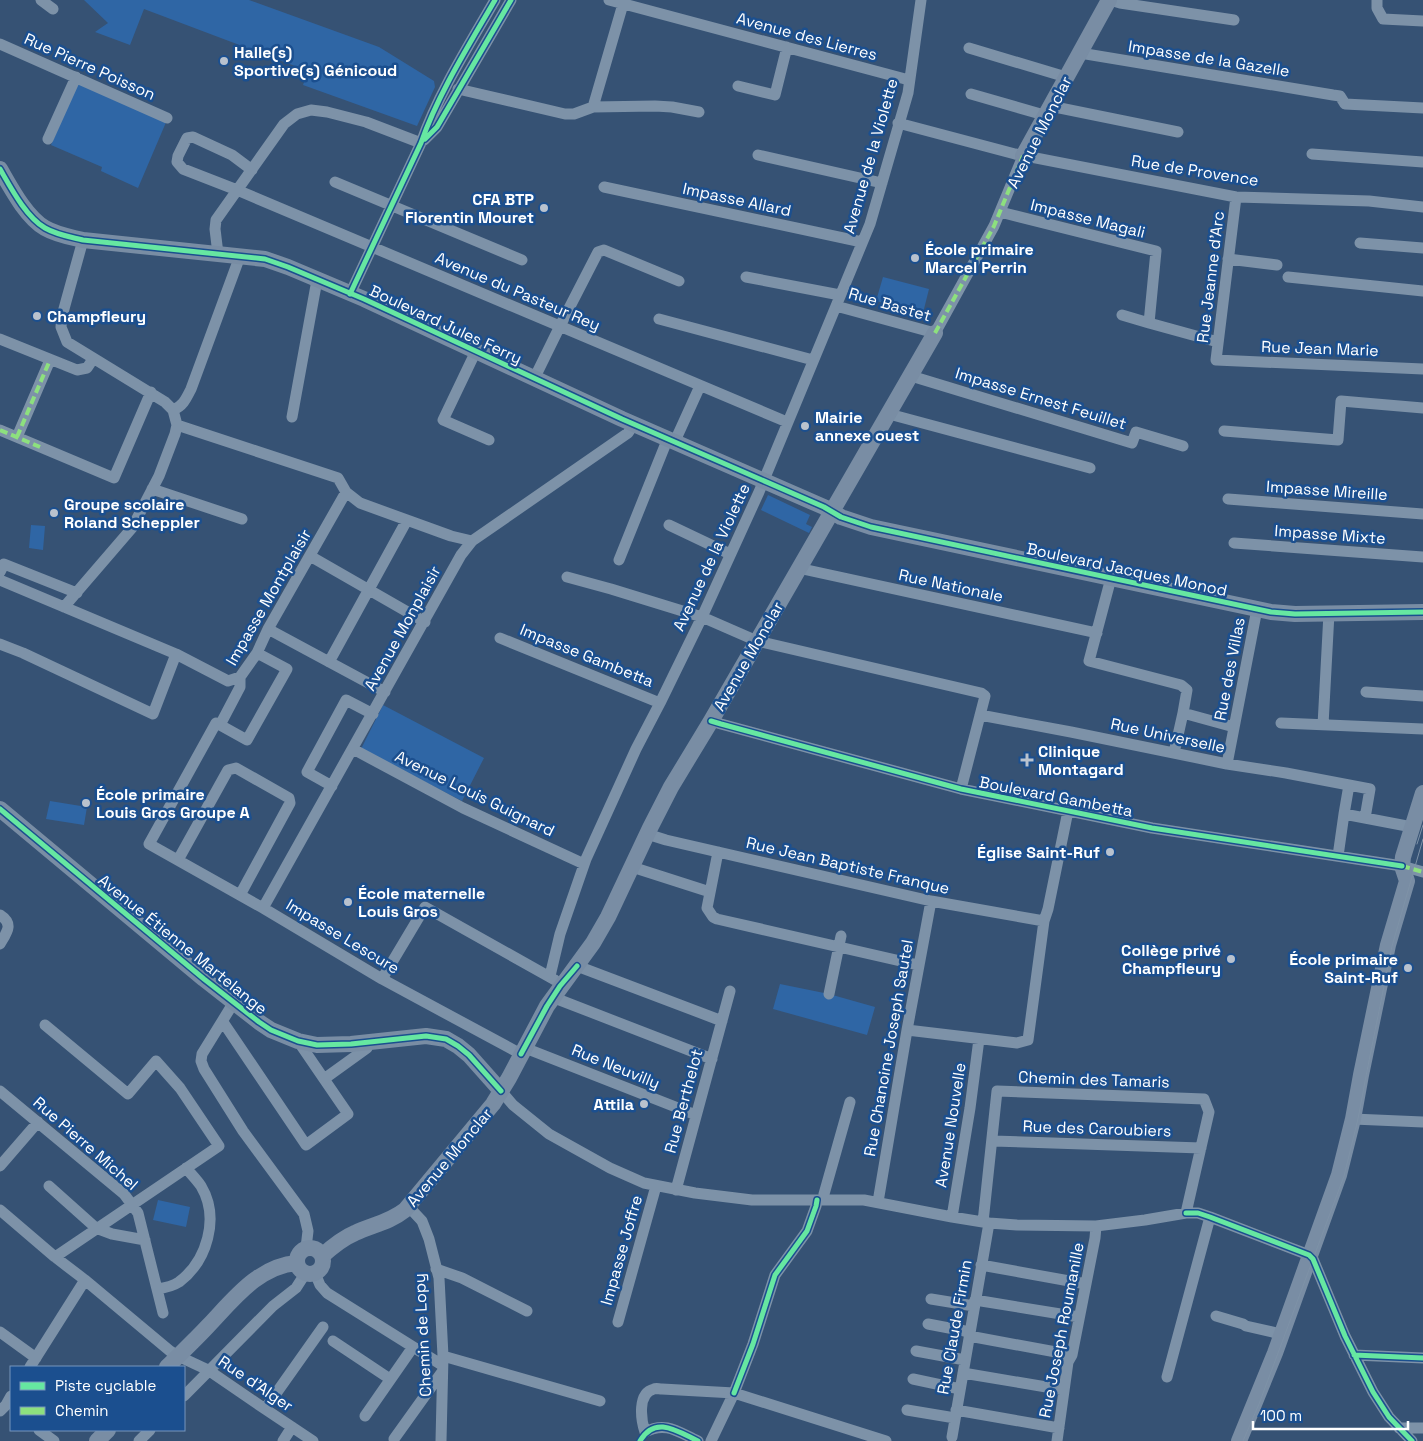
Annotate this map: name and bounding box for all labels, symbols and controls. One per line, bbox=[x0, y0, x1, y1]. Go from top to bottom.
street label: Avenue des Lierres bbox=[734, 8, 879, 65]
street label: Rue Pierre Poisson bbox=[21, 28, 159, 105]
street label: Impasse de la Gazelle bbox=[1127, 35, 1291, 82]
place label: Halle(s) Sportive(s) Génicoud bbox=[234, 42, 397, 81]
marker: Halle(s) Sportive(s) Génicoud bbox=[218, 55, 230, 67]
street label: Avenue Monclar bbox=[1002, 73, 1077, 192]
street label: Avenue de la Violette bbox=[838, 76, 903, 236]
street label: Rue de Provence bbox=[1130, 150, 1260, 191]
street label: Impasse Allard bbox=[681, 178, 793, 221]
place label: CFA BTP Florentin Mouret bbox=[405, 189, 534, 228]
street label: Impasse Magali bbox=[1028, 194, 1148, 243]
marker: CFA BTP Florentin Mouret bbox=[538, 202, 550, 214]
street label: Rue Jeanne d'Arc bbox=[1192, 210, 1229, 344]
place label: École primaire Marcel Perrin bbox=[925, 239, 1034, 278]
street label: Avenue du Pasteur Rey bbox=[432, 247, 604, 336]
marker: École primaire Marcel Perrin bbox=[909, 252, 921, 264]
street label: Boulevard Jules Ferry bbox=[366, 280, 525, 369]
street label: Rue Bastet bbox=[846, 283, 934, 326]
place label: Champfleury bbox=[47, 306, 146, 327]
marker: Champfleury bbox=[31, 310, 43, 322]
street label: Rue Jean Marie bbox=[1261, 336, 1379, 361]
street label: Impasse Ernest Feuillet bbox=[953, 362, 1129, 434]
place label: Mairie annexe ouest bbox=[815, 407, 919, 446]
marker: Mairie annexe ouest bbox=[799, 420, 811, 432]
street label: Impasse Mireille bbox=[1265, 476, 1388, 505]
street label: Avenue de la Violette bbox=[668, 480, 755, 634]
place label: Groupe scolaire Roland Scheppler bbox=[64, 494, 200, 533]
marker: Groupe scolaire Roland Scheppler bbox=[48, 507, 60, 519]
street label: Impasse Mixte bbox=[1274, 520, 1386, 549]
street label: Impasse Montplaisir bbox=[221, 525, 316, 669]
street label: Boulevard Jacques Monod bbox=[1025, 538, 1229, 601]
street label: Avenue Monplaisir bbox=[359, 562, 446, 695]
street label: Rue Nationale bbox=[897, 564, 1005, 607]
street label: Avenue Monclar bbox=[709, 598, 788, 715]
street label: Rue des Villas bbox=[1209, 616, 1250, 723]
street label: Impasse Gambetta bbox=[517, 619, 657, 692]
street label: Rue Universelle bbox=[1109, 713, 1227, 758]
place label: Clinique Montagard bbox=[1038, 741, 1124, 780]
street label: Avenue Louis Guignard bbox=[392, 746, 558, 841]
marker: Clinique Montagard bbox=[1020, 753, 1034, 767]
street label: Boulevard Gambetta bbox=[977, 771, 1135, 822]
place label: École primaire Louis Gros Groupe A bbox=[96, 784, 250, 823]
marker: École primaire Louis Gros Groupe A bbox=[80, 797, 92, 809]
street label: Rue Jean Baptiste Franque bbox=[744, 832, 952, 899]
place label: Église Saint-Ruf bbox=[977, 842, 1100, 863]
marker: Église Saint-Ruf bbox=[1104, 846, 1116, 858]
street label: Avenue Étienne Martelange bbox=[94, 870, 272, 1019]
place label: École maternelle Louis Gros bbox=[358, 883, 485, 922]
street label: Impasse Lescure bbox=[282, 894, 403, 979]
marker: École maternelle Louis Gros bbox=[342, 896, 354, 908]
street label: Rue Chanoine Joseph Sautel bbox=[859, 938, 918, 1158]
place label: Collège privé Champfleury bbox=[1121, 940, 1221, 979]
place label: École primaire Saint-Ruf bbox=[1289, 949, 1398, 988]
marker: Collège privé Champfleury bbox=[1225, 953, 1237, 965]
marker: École primaire Saint-Ruf bbox=[1402, 962, 1414, 974]
street label: Rue Neuvilly bbox=[569, 1039, 663, 1094]
street label: Rue Berthelot bbox=[659, 1047, 707, 1156]
street label: Avenue Nouvelle bbox=[930, 1061, 971, 1189]
street label: Chemin des Tamaris bbox=[1018, 1066, 1170, 1093]
street label: Rue Pierre Michel bbox=[29, 1092, 143, 1195]
place label: Attila bbox=[594, 1094, 634, 1115]
marker: Attila bbox=[638, 1098, 650, 1110]
street label: Avenue Monclar bbox=[402, 1104, 497, 1211]
street label: Rue des Caroubiers bbox=[1022, 1115, 1172, 1142]
street label: Impasse Joffre bbox=[596, 1193, 647, 1308]
street label: Rue Joseph Roumanille bbox=[1034, 1241, 1089, 1420]
street label: Rue Claude Firmin bbox=[932, 1258, 977, 1396]
street label: Chemin de Lopy bbox=[409, 1273, 436, 1397]
street label: Rue d'Alger bbox=[214, 1351, 297, 1416]
legend bbox=[10, 1366, 185, 1431]
text: Piste cyclable bbox=[55, 1376, 157, 1395]
scale bar bbox=[1253, 1398, 1408, 1430]
text: Chemin bbox=[55, 1401, 108, 1420]
text: 100 m bbox=[1260, 1406, 1302, 1425]

